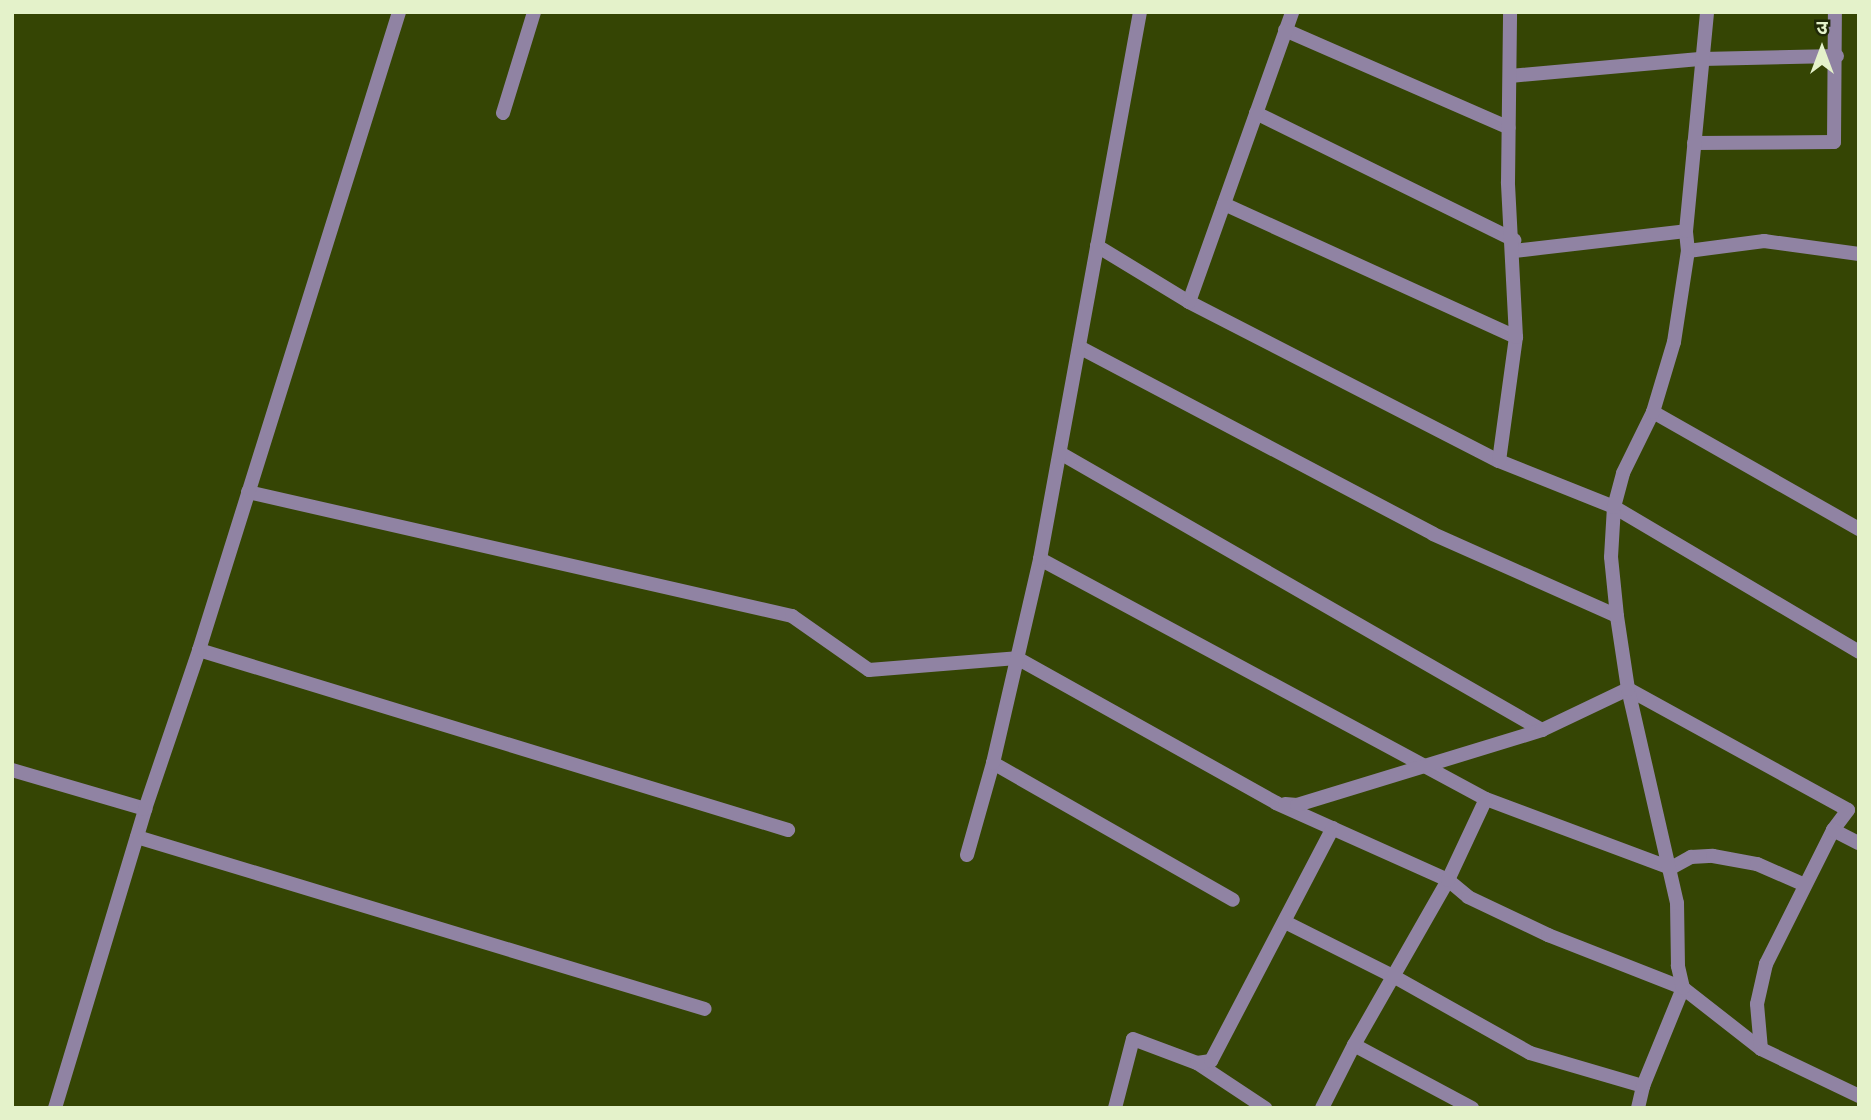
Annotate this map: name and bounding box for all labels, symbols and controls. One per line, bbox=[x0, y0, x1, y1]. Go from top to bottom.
north arrow bbox=[1787, 14, 1857, 84]
text: उ bbox=[1816, 16, 1828, 39]

